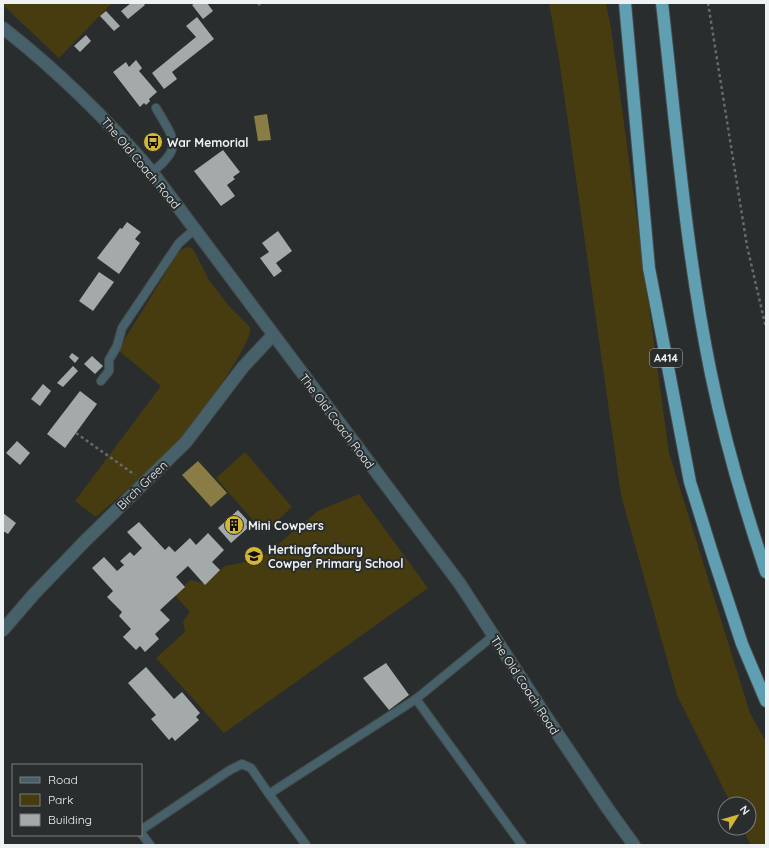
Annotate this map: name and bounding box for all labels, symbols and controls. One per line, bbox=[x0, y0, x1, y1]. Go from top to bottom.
street label: The Old Coach Road bbox=[98, 114, 184, 212]
bus stop icon: War Memorial bbox=[142, 131, 164, 153]
place label: War Memorial bbox=[167, 135, 249, 150]
road number: A414 bbox=[650, 349, 682, 367]
street label: The Old Coach Road bbox=[296, 371, 378, 471]
street label: Birch Green bbox=[114, 457, 170, 513]
building icon: Mini Cowpers bbox=[223, 514, 245, 536]
place label: Mini Cowpers bbox=[248, 518, 324, 533]
place label: Hertingfordbury Cowper Primary School bbox=[268, 542, 404, 571]
school or university icon: Hertingfordbury Cowper Primary School bbox=[243, 545, 265, 567]
street label: The Old Coach Road bbox=[487, 633, 563, 737]
legend bbox=[12, 764, 142, 836]
text: Road bbox=[48, 772, 78, 787]
text: Park bbox=[48, 792, 73, 807]
north arrow bbox=[717, 796, 757, 836]
text: N bbox=[737, 803, 753, 817]
text: Building bbox=[48, 812, 92, 827]

